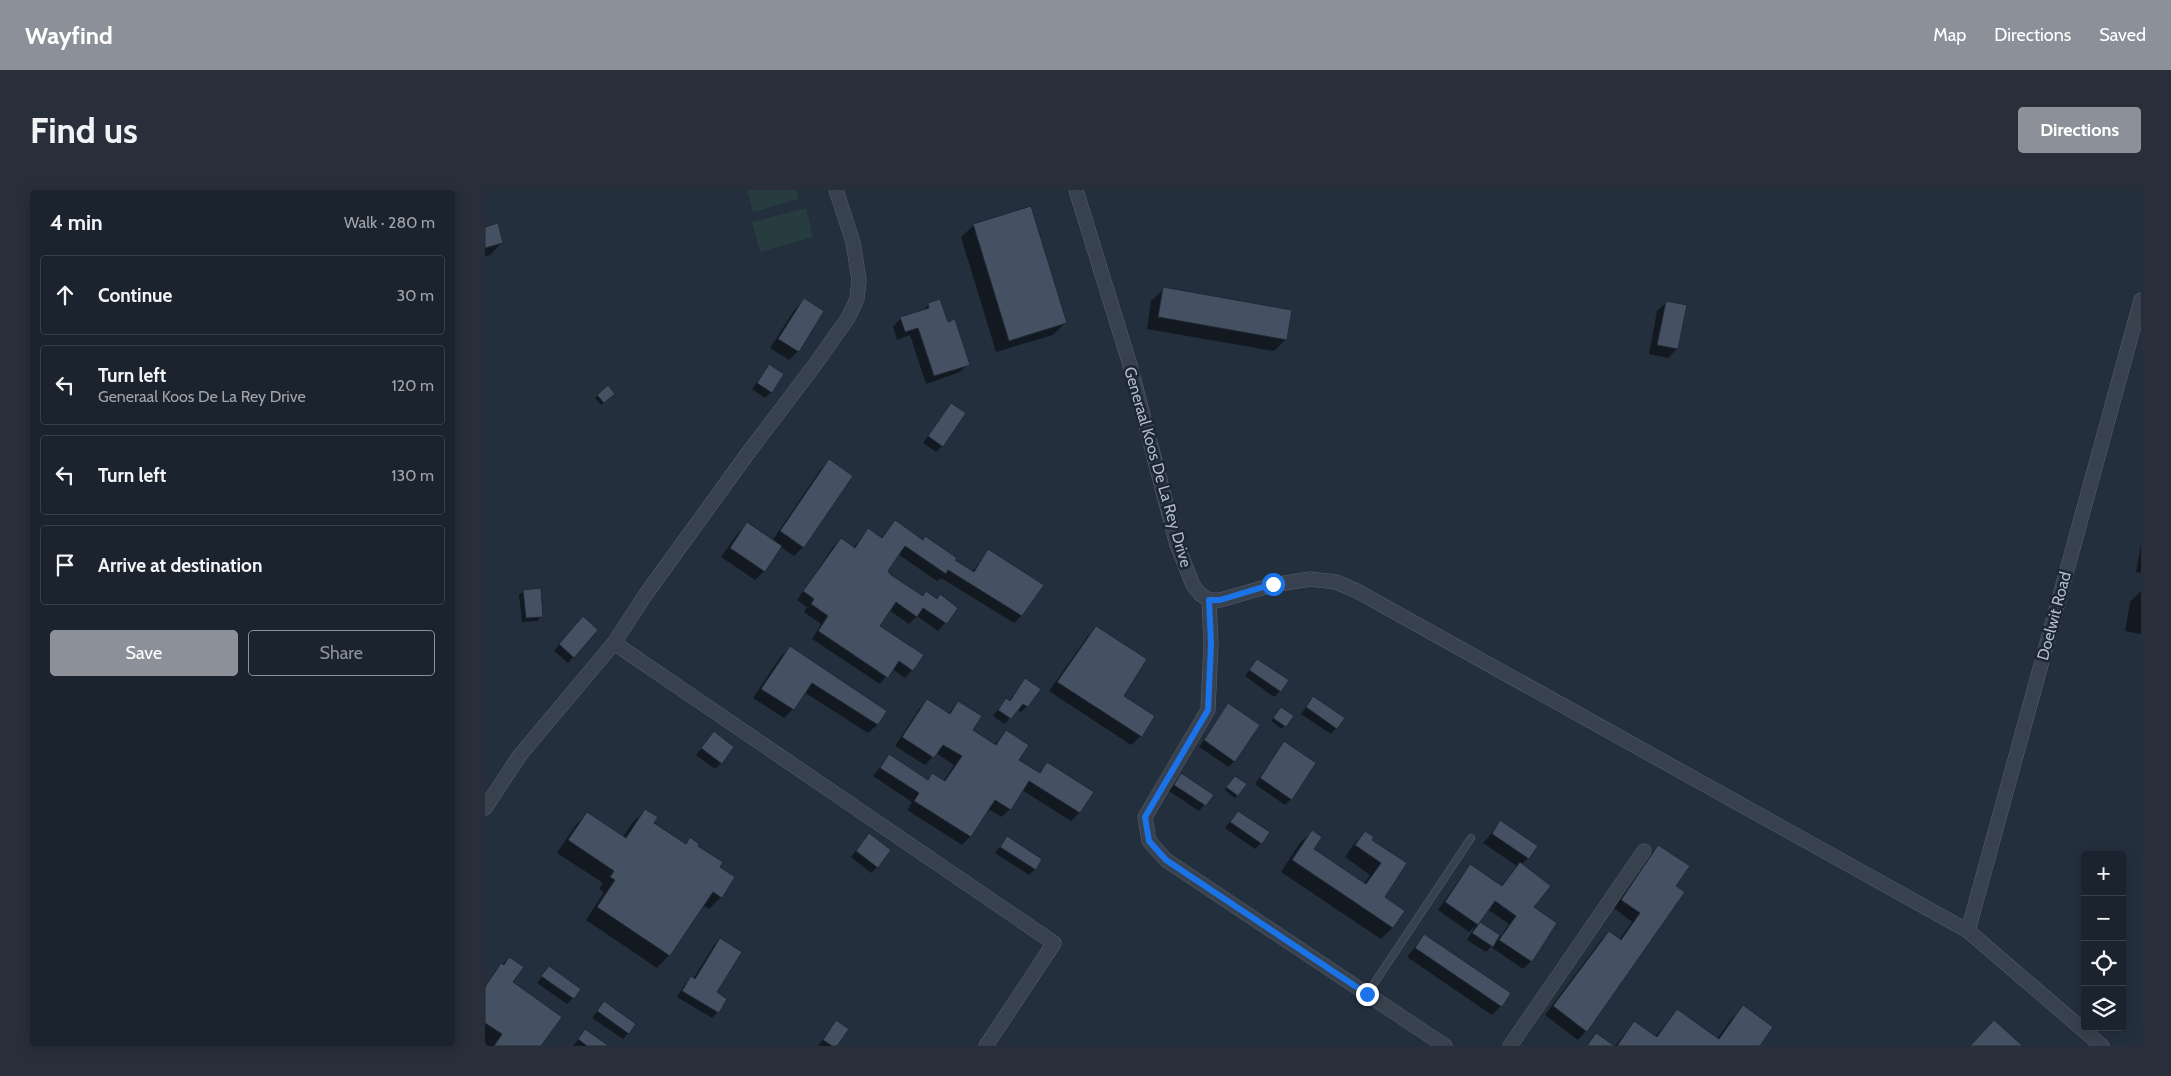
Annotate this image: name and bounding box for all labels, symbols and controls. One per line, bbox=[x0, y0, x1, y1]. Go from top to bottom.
text: Wayfind bbox=[25, 21, 113, 50]
text: Map bbox=[1933, 24, 1966, 46]
text: Directions bbox=[1994, 24, 2071, 46]
text: Saved bbox=[2099, 24, 2146, 46]
button: Directions bbox=[2018, 107, 2141, 153]
text: Find us bbox=[30, 109, 138, 152]
text: 4 min bbox=[50, 210, 103, 235]
text: Walk · 280 m bbox=[344, 213, 435, 232]
icon: ahead bbox=[51, 281, 79, 309]
text: Continue bbox=[98, 284, 172, 307]
text: 30 m bbox=[397, 286, 434, 305]
text: Turn left bbox=[98, 364, 166, 387]
street label: Generaal Koos De La Rey Drive bbox=[1120, 365, 1196, 569]
icon: left bbox=[51, 371, 79, 399]
text: 120 m bbox=[392, 376, 434, 395]
text: Generaal Koos De La Rey Drive bbox=[98, 387, 306, 406]
icon: left bbox=[51, 461, 79, 489]
text: Turn left bbox=[98, 464, 166, 487]
text: 130 m bbox=[391, 466, 434, 485]
icon: arrive bbox=[51, 551, 79, 579]
text: Arrive at destination bbox=[98, 554, 262, 577]
street label: Doelwit Road bbox=[2033, 570, 2075, 662]
route start bbox=[1262, 573, 1285, 596]
button: Save bbox=[50, 630, 238, 676]
button: Share bbox=[248, 630, 435, 676]
map controls bbox=[2081, 851, 2126, 1031]
button: + bbox=[2081, 851, 2126, 896]
button: − bbox=[2081, 896, 2126, 941]
button: locate bbox=[2081, 941, 2126, 986]
route end bbox=[1356, 983, 1379, 1006]
button: layers bbox=[2081, 986, 2126, 1031]

